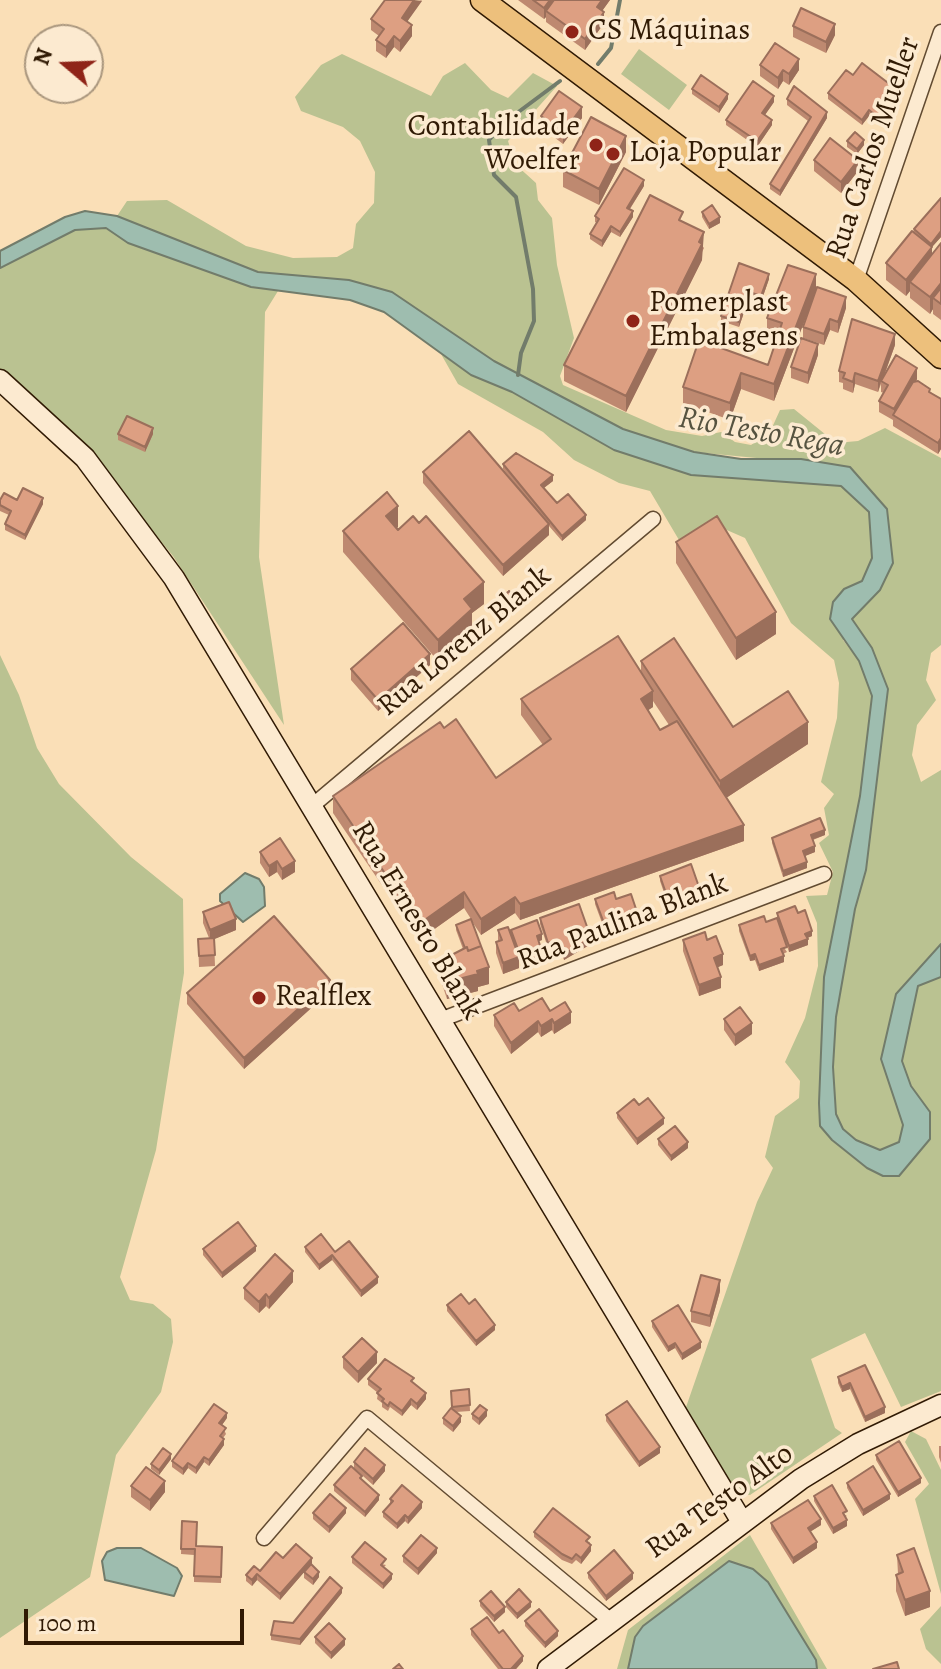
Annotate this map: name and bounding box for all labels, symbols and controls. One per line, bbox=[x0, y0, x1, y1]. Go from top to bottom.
place label: CS Máquinas bbox=[588, 14, 750, 50]
marker: CS Máquinas bbox=[563, 23, 581, 41]
north arrow bbox=[24, 24, 104, 104]
street label: Rua Carlos Mueller bbox=[819, 32, 929, 264]
text: N bbox=[26, 44, 60, 69]
place label: Contabilidade Woelfer bbox=[407, 110, 580, 180]
marker: Contabilidade Woelfer bbox=[587, 136, 605, 154]
place label: Loja Popular bbox=[629, 136, 782, 172]
marker: Loja Popular bbox=[604, 145, 622, 163]
place label: Pomerplast Embalagens bbox=[649, 286, 798, 356]
marker: Pomerplast Embalagens bbox=[624, 312, 642, 330]
water label: Rio Testo Rega bbox=[675, 400, 847, 466]
street label: Rua Lorenz Blank bbox=[371, 559, 559, 725]
street label: Rua Ernesto Blank bbox=[343, 815, 489, 1027]
street label: Rua Paulina Blank bbox=[513, 866, 733, 980]
place label: Realflex bbox=[275, 980, 371, 1016]
marker: Realflex bbox=[250, 989, 268, 1007]
street label: Rua Testo Alto bbox=[639, 1436, 801, 1568]
scale bar bbox=[28, 1593, 248, 1643]
text: 100 m bbox=[38, 1607, 97, 1639]

